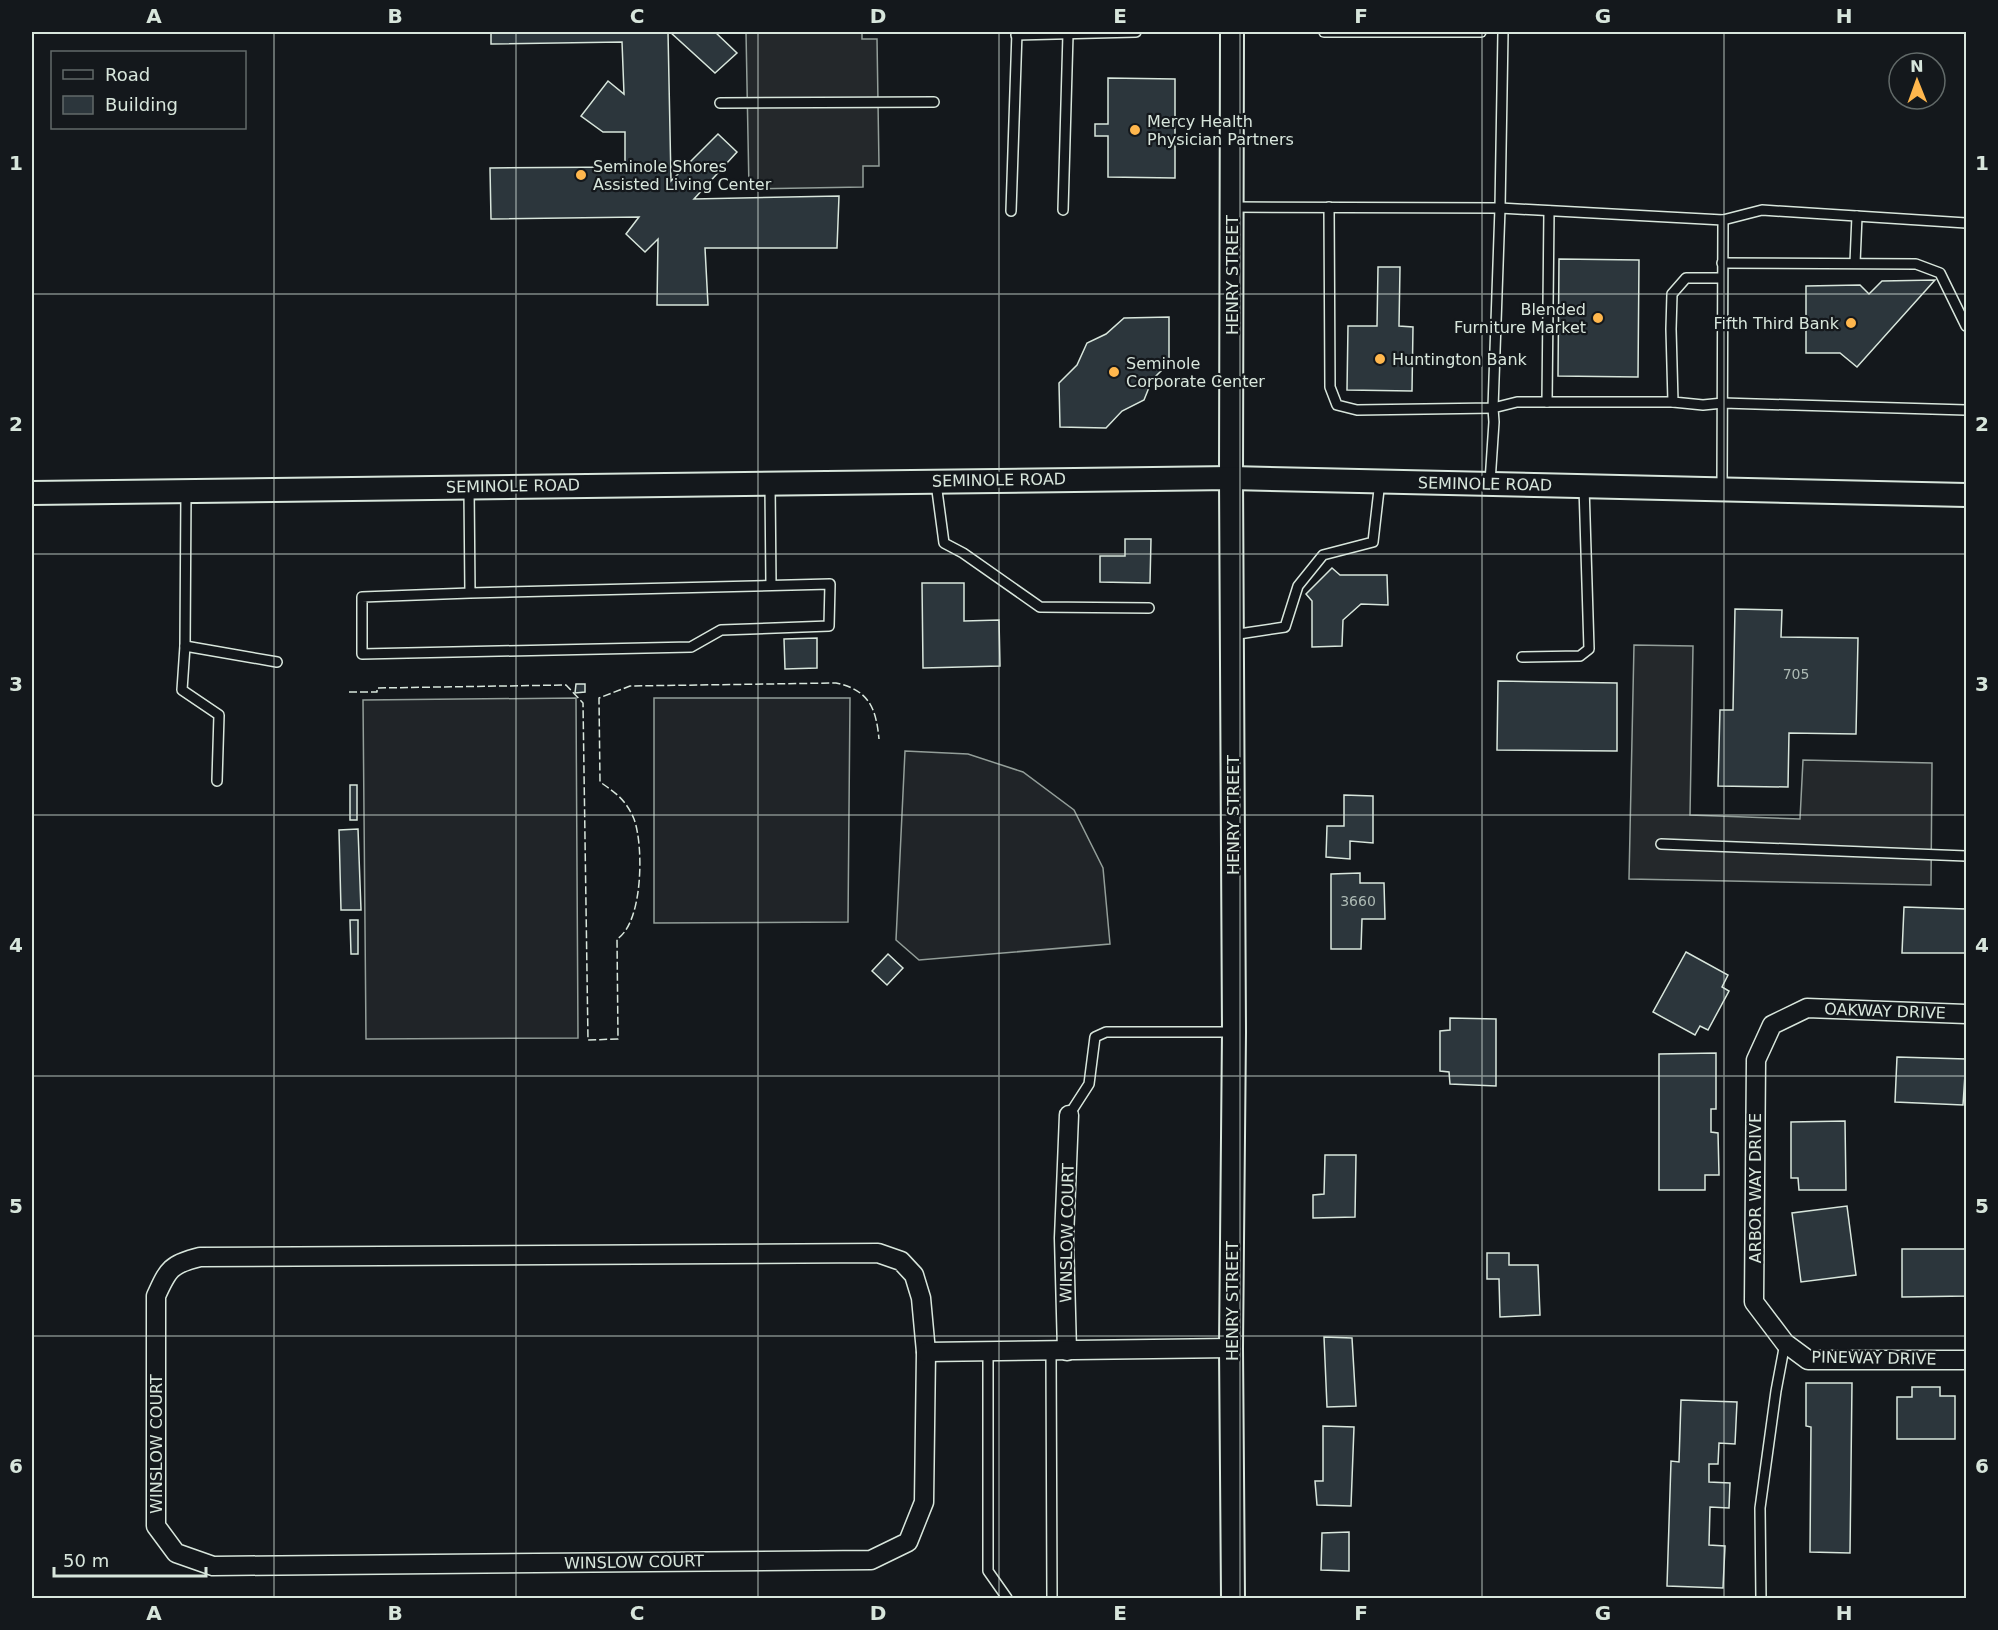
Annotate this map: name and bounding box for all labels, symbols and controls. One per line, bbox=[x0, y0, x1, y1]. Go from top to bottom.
text: A bbox=[146, 4, 162, 28]
text: B bbox=[387, 4, 403, 28]
text: C bbox=[630, 4, 644, 28]
text: D bbox=[870, 4, 886, 28]
text: E bbox=[1113, 4, 1127, 28]
text: F bbox=[1354, 4, 1368, 28]
text: G bbox=[1595, 4, 1611, 28]
text: H bbox=[1836, 4, 1852, 28]
legend bbox=[51, 51, 246, 129]
north arrow bbox=[1887, 51, 1947, 111]
text: N bbox=[1910, 57, 1924, 76]
text: Road bbox=[105, 64, 150, 85]
text: Building bbox=[105, 94, 178, 115]
place label: Mercy Health Physician Partners bbox=[1147, 112, 1294, 149]
marker: Mercy Health Physician Partners bbox=[1128, 123, 1142, 137]
text: 1 bbox=[9, 151, 23, 175]
text: 1 bbox=[1975, 151, 1989, 175]
place label: Seminole Shores Assisted Living Center bbox=[593, 157, 772, 194]
marker: Seminole Shores Assisted Living Center bbox=[574, 168, 588, 182]
street label: HENRY STREET bbox=[1223, 215, 1242, 335]
place label: Blended Furniture Market bbox=[1454, 300, 1586, 337]
marker: Blended Furniture Market bbox=[1591, 311, 1605, 325]
place label: Fifth Third Bank bbox=[1714, 314, 1840, 333]
marker: Fifth Third Bank bbox=[1844, 316, 1858, 330]
place label: Huntington Bank bbox=[1392, 350, 1528, 369]
marker: Huntington Bank bbox=[1373, 352, 1387, 366]
place label: Seminole Corporate Center bbox=[1126, 354, 1265, 391]
marker: Seminole Corporate Center bbox=[1107, 365, 1121, 379]
text: 2 bbox=[9, 412, 23, 436]
text: 2 bbox=[1975, 412, 1989, 436]
street label: SEMINOLE ROAD bbox=[932, 469, 1066, 491]
street label: SEMINOLE ROAD bbox=[1418, 473, 1552, 495]
street label: SEMINOLE ROAD bbox=[446, 475, 580, 497]
house number: 705 bbox=[1783, 666, 1809, 682]
text: 3 bbox=[9, 672, 23, 696]
text: 3 bbox=[1975, 672, 1989, 696]
street label: HENRY STREET bbox=[1224, 755, 1243, 875]
house number: 3660 bbox=[1340, 893, 1376, 909]
text: 4 bbox=[9, 933, 23, 957]
text: 4 bbox=[1975, 933, 1989, 957]
street label: OAKWAY DRIVE bbox=[1824, 999, 1946, 1023]
street label: ARBOR WAY DRIVE bbox=[1746, 1113, 1765, 1263]
street label: WINSLOW COURT bbox=[1056, 1163, 1078, 1303]
text: 5 bbox=[9, 1194, 23, 1218]
text: 5 bbox=[1975, 1194, 1989, 1218]
street label: HENRY STREET bbox=[1223, 1241, 1242, 1361]
street label: PINEWAY DRIVE bbox=[1811, 1347, 1937, 1369]
street label: WINSLOW COURT bbox=[147, 1374, 166, 1514]
text: 6 bbox=[9, 1454, 23, 1478]
text: 6 bbox=[1975, 1454, 1989, 1478]
scale bar bbox=[54, 1540, 206, 1578]
text: 50 m bbox=[63, 1550, 109, 1571]
street label: WINSLOW COURT bbox=[564, 1551, 704, 1573]
text: A bbox=[146, 1601, 162, 1625]
text: B bbox=[387, 1601, 403, 1625]
text: C bbox=[630, 1601, 644, 1625]
text: D bbox=[870, 1601, 886, 1625]
text: E bbox=[1113, 1601, 1127, 1625]
text: F bbox=[1354, 1601, 1368, 1625]
text: G bbox=[1595, 1601, 1611, 1625]
text: H bbox=[1836, 1601, 1852, 1625]

